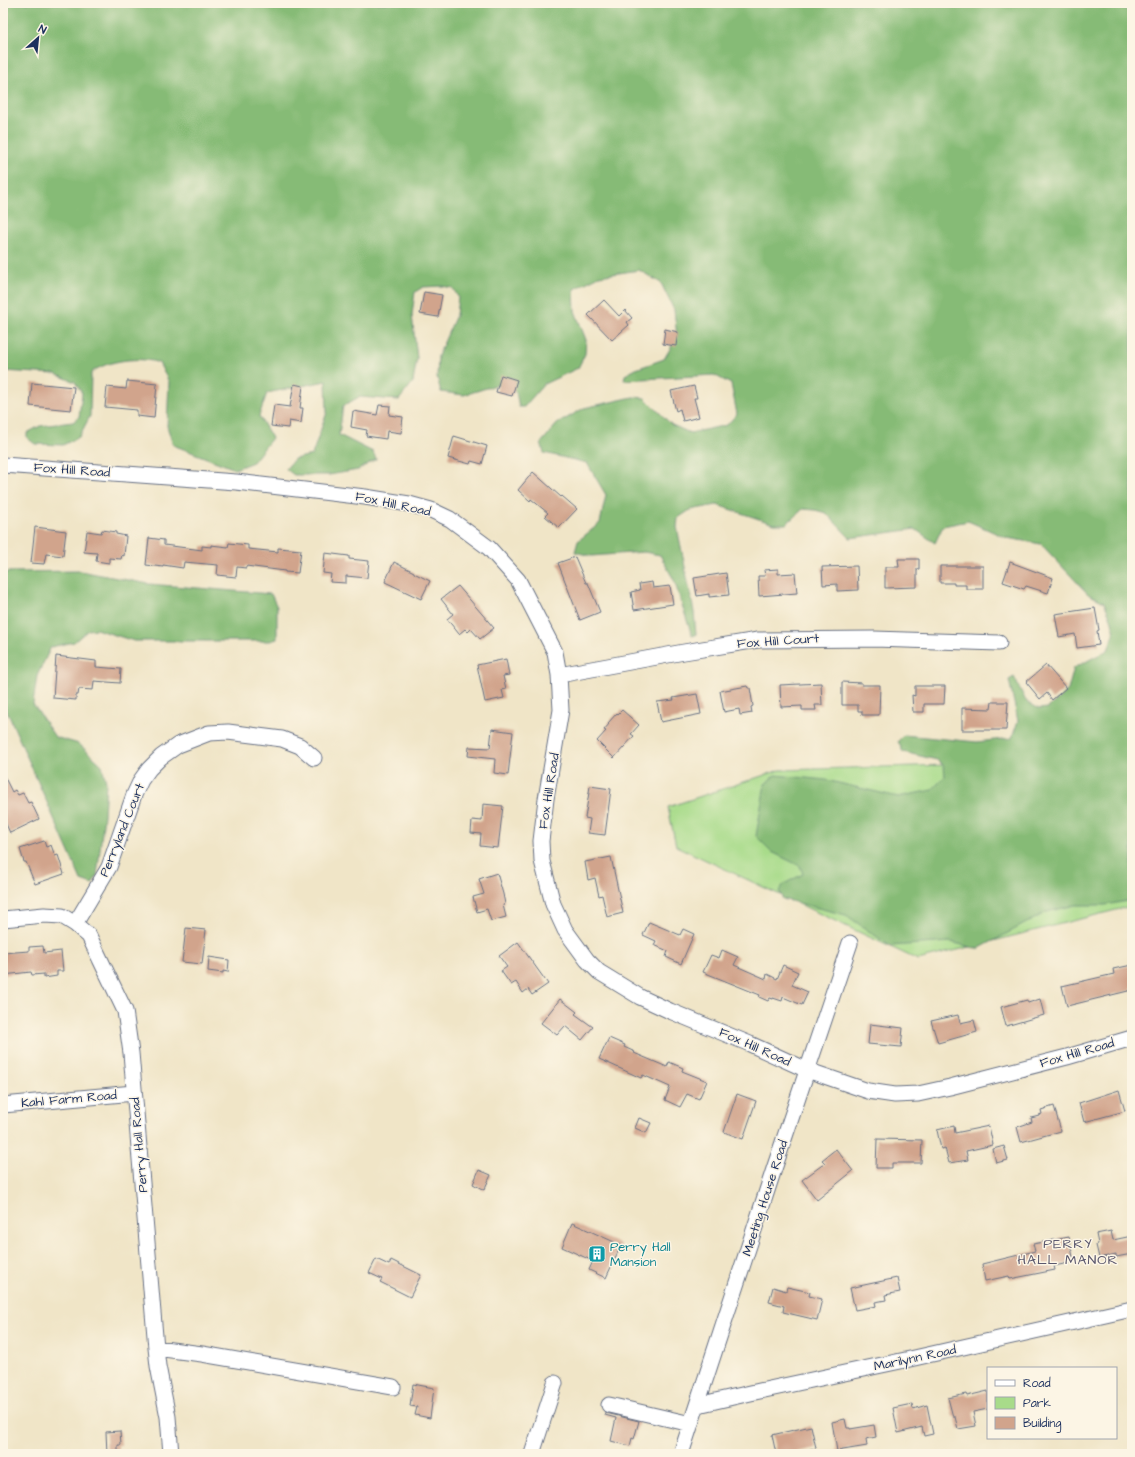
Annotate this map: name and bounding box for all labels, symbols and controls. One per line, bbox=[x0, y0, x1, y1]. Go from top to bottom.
north arrow bbox=[18, 18, 58, 58]
text: N bbox=[36, 21, 49, 38]
street label: Fox Hill Road bbox=[33, 458, 111, 482]
street label: Fox Hill Road bbox=[354, 487, 433, 521]
street label: Fox Hill Court bbox=[736, 629, 820, 653]
street label: Fox Hill Road bbox=[534, 751, 564, 830]
street label: Perryland Court bbox=[95, 780, 150, 880]
street label: Fox Hill Road bbox=[716, 1023, 794, 1071]
street label: Fox Hill Road bbox=[1038, 1034, 1117, 1072]
street label: Kahl Farm Road bbox=[20, 1086, 118, 1112]
street label: Perry Hall Road bbox=[126, 1096, 153, 1193]
street label: Meeting House Road bbox=[738, 1137, 793, 1259]
district label: PERRY HALL MANOR bbox=[1017, 1234, 1119, 1270]
place label: Perry Hall Mansion bbox=[610, 1238, 671, 1271]
building icon: Perry Hall Mansion bbox=[587, 1244, 607, 1264]
street label: Marilynn Road bbox=[872, 1340, 958, 1376]
legend bbox=[987, 1367, 1117, 1439]
text: Road bbox=[1023, 1375, 1051, 1392]
text: Park bbox=[1023, 1395, 1051, 1412]
text: Building bbox=[1023, 1415, 1061, 1433]

